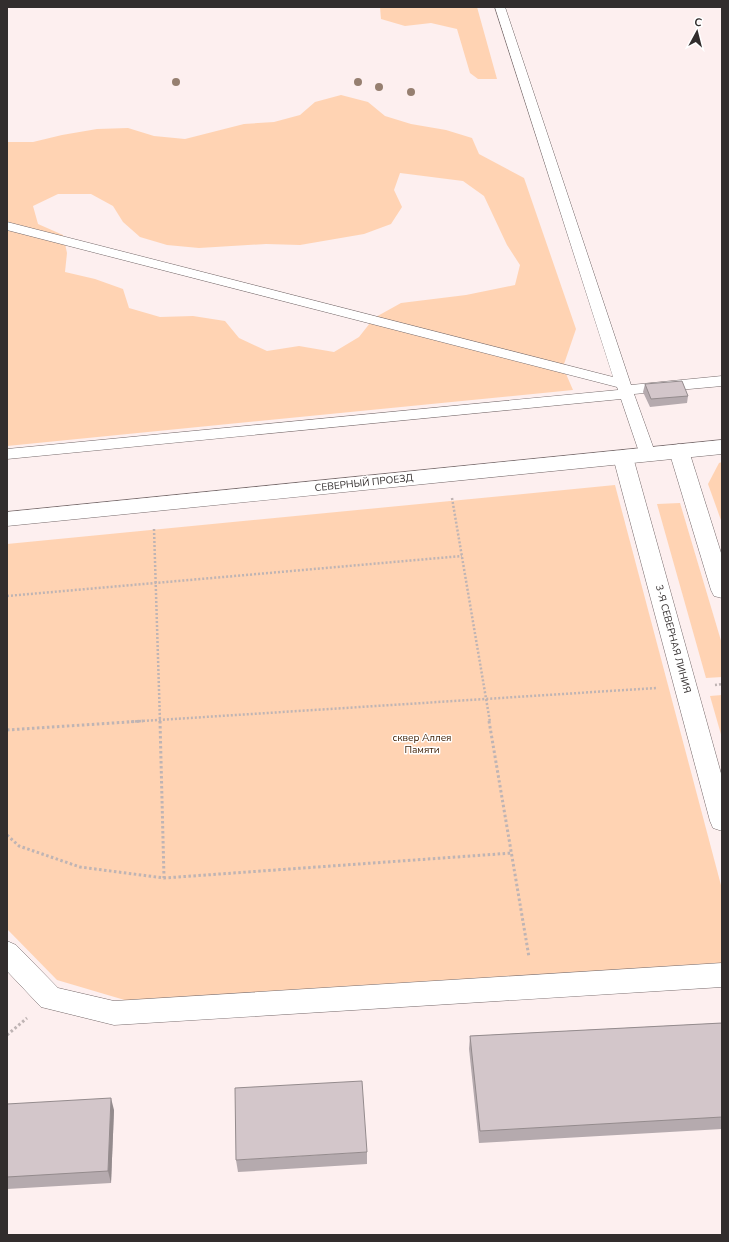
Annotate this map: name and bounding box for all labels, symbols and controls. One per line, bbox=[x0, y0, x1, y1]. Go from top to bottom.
north arrow bbox=[677, 12, 717, 52]
text: С bbox=[694, 15, 703, 31]
street label: СЕВЕРНЫЙ ПРОЕЗД bbox=[314, 471, 414, 495]
street label: 3-Я СЕВЕРНАЯ ЛИНИЯ bbox=[652, 583, 694, 695]
park label: сквер Аллея Памяти bbox=[393, 731, 451, 757]

